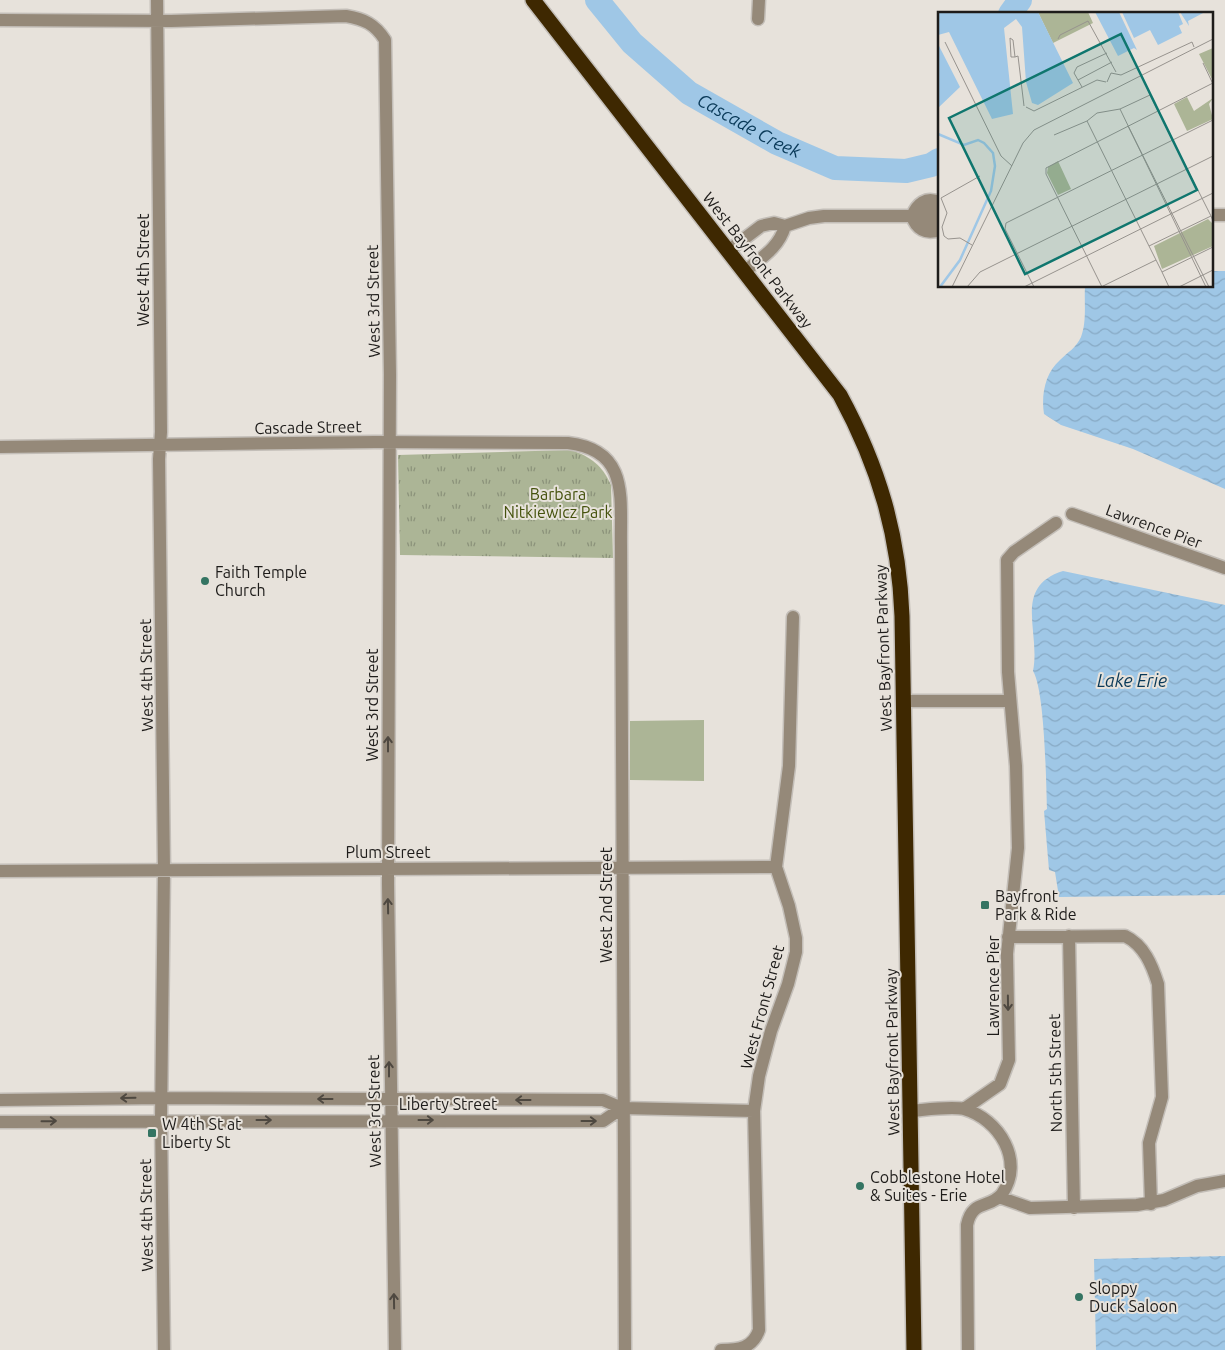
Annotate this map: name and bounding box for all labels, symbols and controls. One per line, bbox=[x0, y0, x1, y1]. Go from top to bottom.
inset map bbox=[938, 12, 1212, 288]
water label: Cascade Creek bbox=[694, 89, 805, 161]
street label: West Bayfront Parkway bbox=[699, 189, 817, 332]
street label: West 4th Street bbox=[134, 213, 152, 327]
street label: West 3rd Street bbox=[363, 244, 383, 358]
street label: Cascade Street bbox=[254, 417, 362, 437]
park label: Barbara Nitkiewicz Park bbox=[504, 485, 612, 521]
street label: Lawrence Pier bbox=[1103, 500, 1205, 552]
place label: Faith Temple Church bbox=[215, 563, 307, 599]
street label: West Bayfront Parkway bbox=[871, 564, 895, 732]
marker: Faith Temple Church bbox=[199, 575, 211, 587]
street label: West 4th Street bbox=[136, 618, 156, 732]
street label: West 3rd Street bbox=[363, 648, 381, 762]
water label: Lake Erie bbox=[1097, 670, 1167, 690]
one-way arrow bbox=[383, 736, 393, 752]
street label: Plum Street bbox=[345, 843, 431, 861]
street label: West 2nd Street bbox=[597, 846, 615, 963]
place label: Bayfront Park & Ride bbox=[995, 887, 1077, 923]
one-way arrow bbox=[383, 899, 393, 915]
marker: Bayfront Park & Ride bbox=[979, 899, 991, 911]
street label: Lawrence Pier bbox=[984, 935, 1002, 1037]
street label: West Front Street bbox=[737, 942, 787, 1071]
street label: West Bayfront Parkway bbox=[882, 968, 902, 1136]
one-way arrow bbox=[1003, 994, 1013, 1011]
street label: North 5th Street bbox=[1045, 1013, 1065, 1133]
street label: West 3rd Street bbox=[364, 1054, 384, 1168]
one-way arrow bbox=[384, 1061, 394, 1078]
one-way arrow bbox=[120, 1094, 136, 1103]
one-way arrow bbox=[318, 1094, 334, 1104]
street label: Liberty Street bbox=[399, 1095, 498, 1113]
one-way arrow bbox=[515, 1095, 532, 1105]
place label: W 4th St at Liberty St bbox=[162, 1115, 242, 1151]
one-way arrow bbox=[255, 1115, 271, 1125]
one-way arrow bbox=[418, 1115, 434, 1125]
one-way arrow bbox=[40, 1116, 56, 1126]
one-way arrow bbox=[580, 1116, 596, 1126]
marker: W 4th St at Liberty St bbox=[146, 1127, 158, 1139]
street label: West 4th Street bbox=[136, 1158, 156, 1272]
place label: Cobblestone Hotel & Suites - Erie bbox=[870, 1168, 1005, 1204]
marker: Cobblestone Hotel & Suites - Erie bbox=[854, 1180, 866, 1192]
place label: Sloppy Duck Saloon bbox=[1089, 1279, 1177, 1315]
marker: Sloppy Duck Saloon bbox=[1073, 1291, 1085, 1303]
one-way arrow bbox=[389, 1294, 399, 1310]

